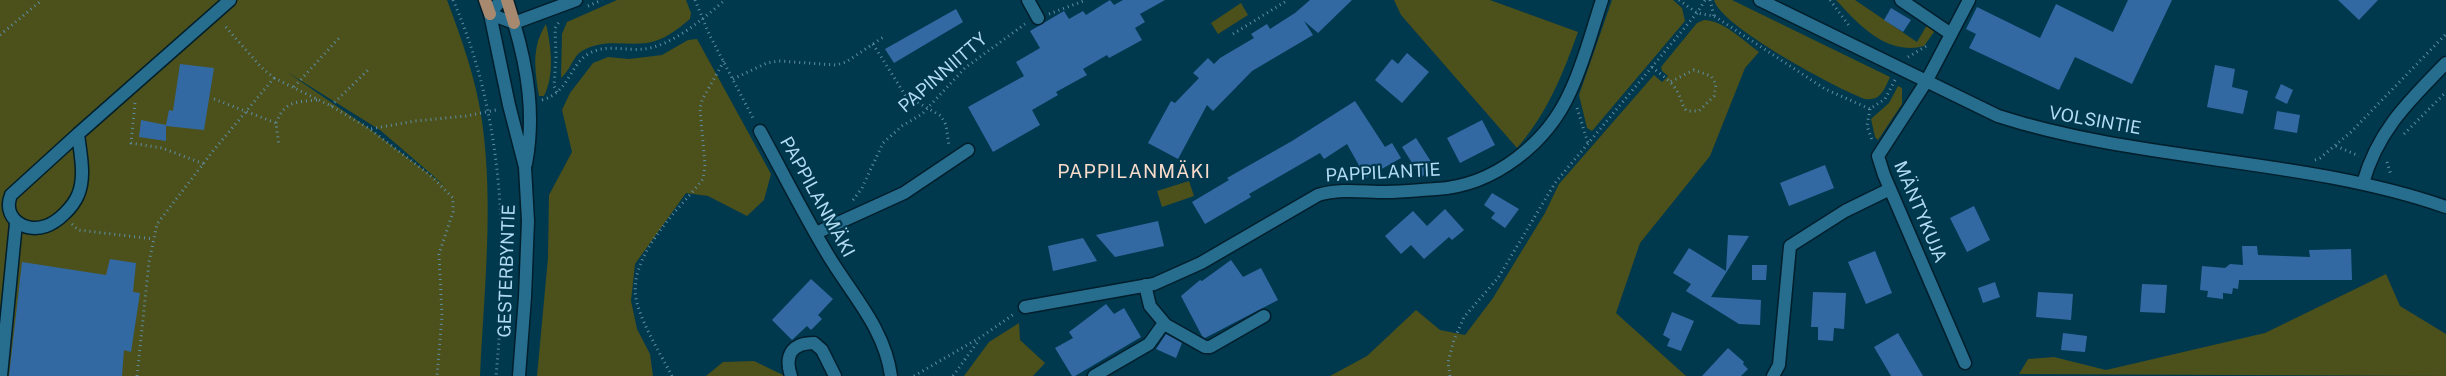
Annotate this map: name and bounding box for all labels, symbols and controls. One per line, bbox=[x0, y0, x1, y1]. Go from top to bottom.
street label: PAPINNIITTY bbox=[894, 29, 992, 117]
street label: VOLSINTIE bbox=[2047, 102, 2143, 140]
street label: PAPPILANMÄKI bbox=[775, 133, 859, 261]
street label: MÄNTYKUJA bbox=[1889, 158, 1951, 266]
street label: PAPPILANTIE bbox=[1325, 159, 1441, 187]
district label: PAPPILANMÄKI bbox=[1056, 161, 1212, 183]
street label: GESTERBYNTIE bbox=[494, 204, 520, 338]

